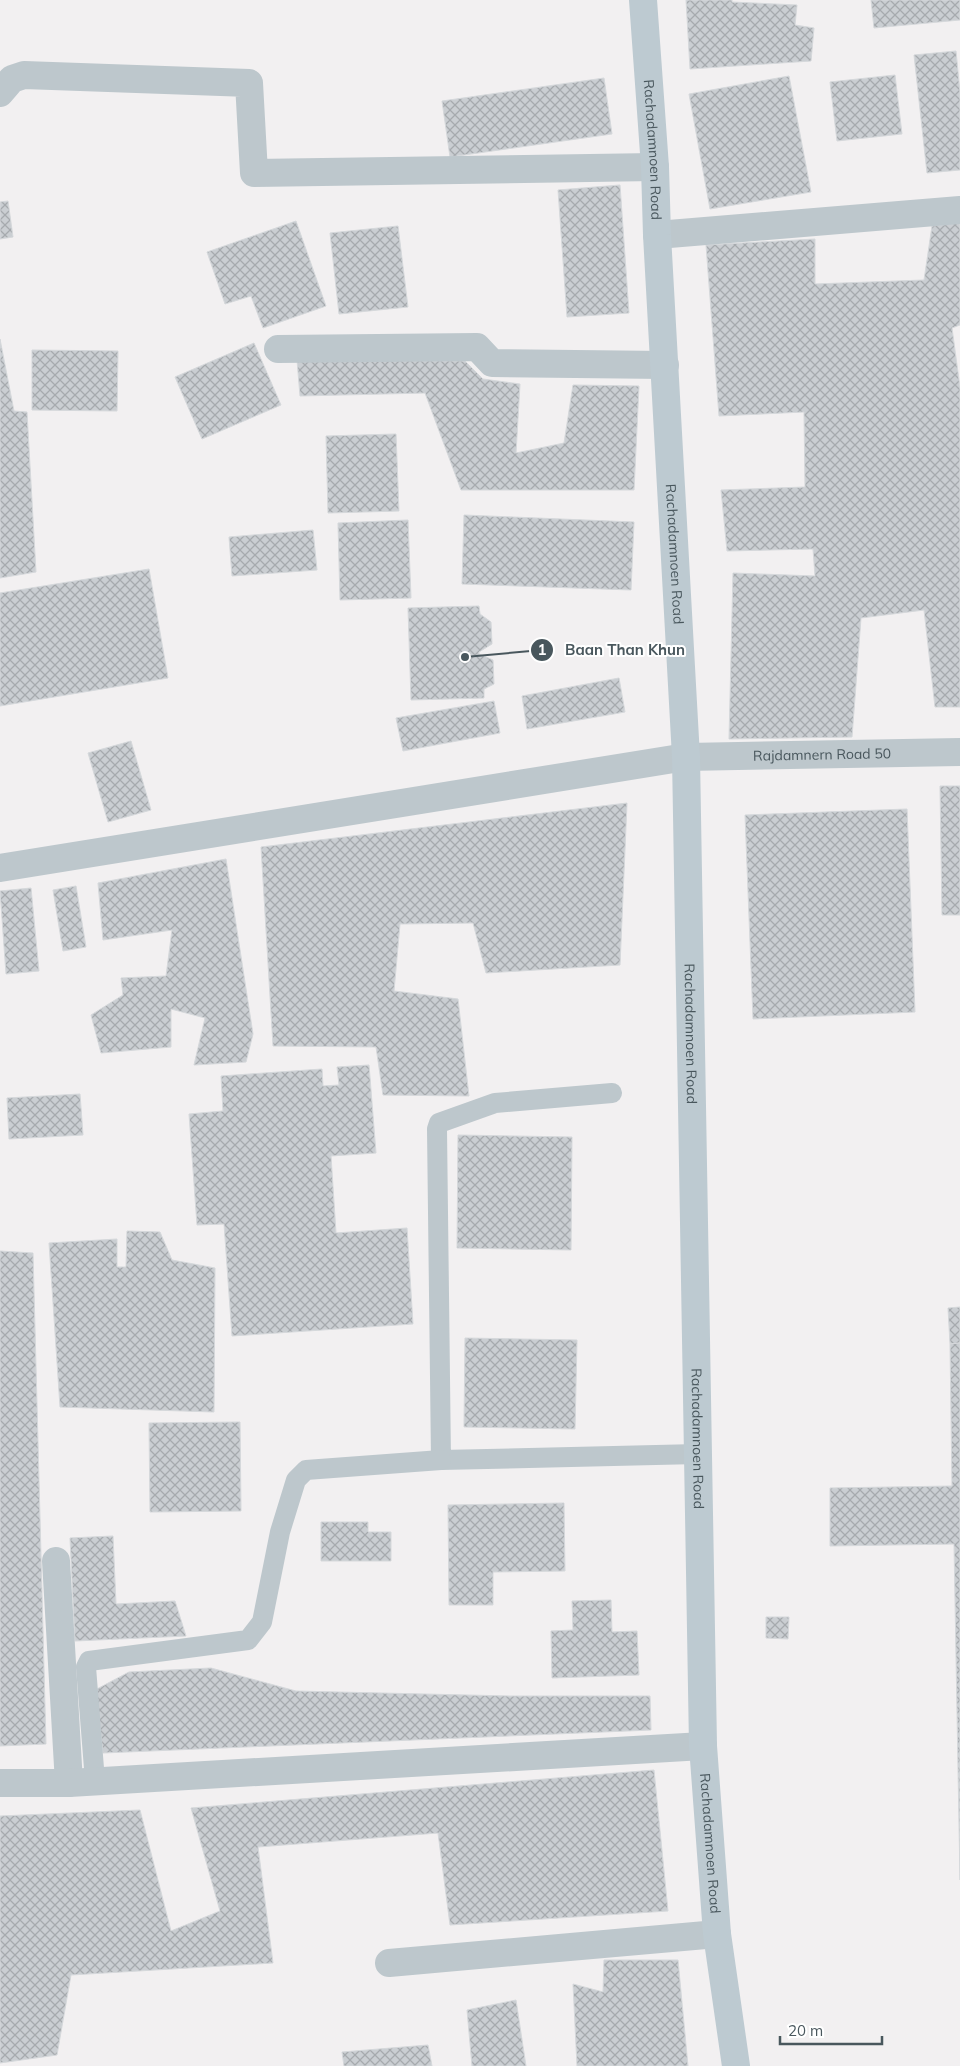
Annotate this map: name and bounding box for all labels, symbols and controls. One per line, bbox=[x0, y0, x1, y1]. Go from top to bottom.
street label: Rachadamnoen Road bbox=[640, 79, 666, 220]
street label: Rachadamnoen Road bbox=[662, 483, 688, 625]
callout: Baan Than Khun bbox=[530, 635, 695, 665]
text: 1 bbox=[537, 640, 547, 659]
text: Baan Than Khun bbox=[565, 640, 685, 659]
street label: Rajdamnern Road 50 bbox=[753, 744, 891, 765]
street label: Rachadamnoen Road bbox=[681, 963, 701, 1104]
street label: Rachadamnoen Road bbox=[688, 1368, 708, 1509]
street label: Rachadamnoen Road bbox=[696, 1772, 724, 1914]
scale bar bbox=[780, 2014, 882, 2046]
text: 20 m bbox=[788, 2021, 823, 2040]

